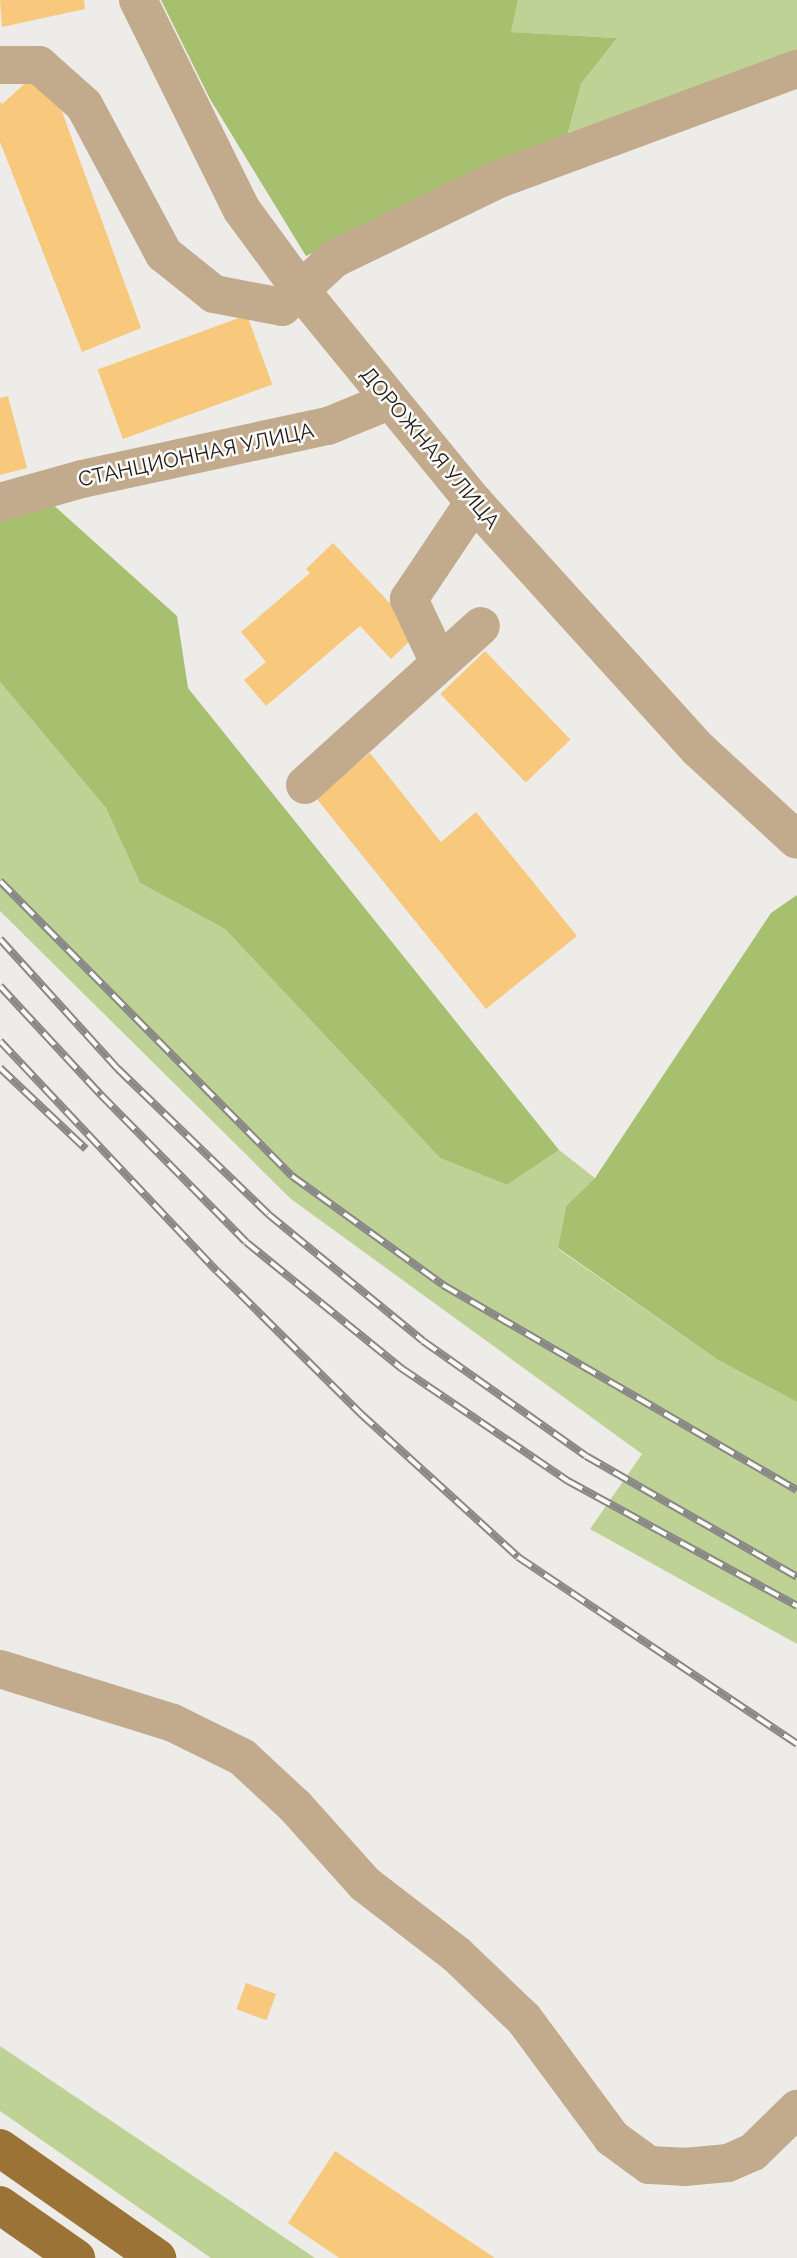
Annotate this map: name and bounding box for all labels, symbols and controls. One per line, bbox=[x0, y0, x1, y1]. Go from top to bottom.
street label: ДОРОЖНАЯ УЛИЦА bbox=[355, 362, 505, 534]
street label: СТАНЦИОННАЯ УЛИЦА bbox=[76, 418, 316, 492]

